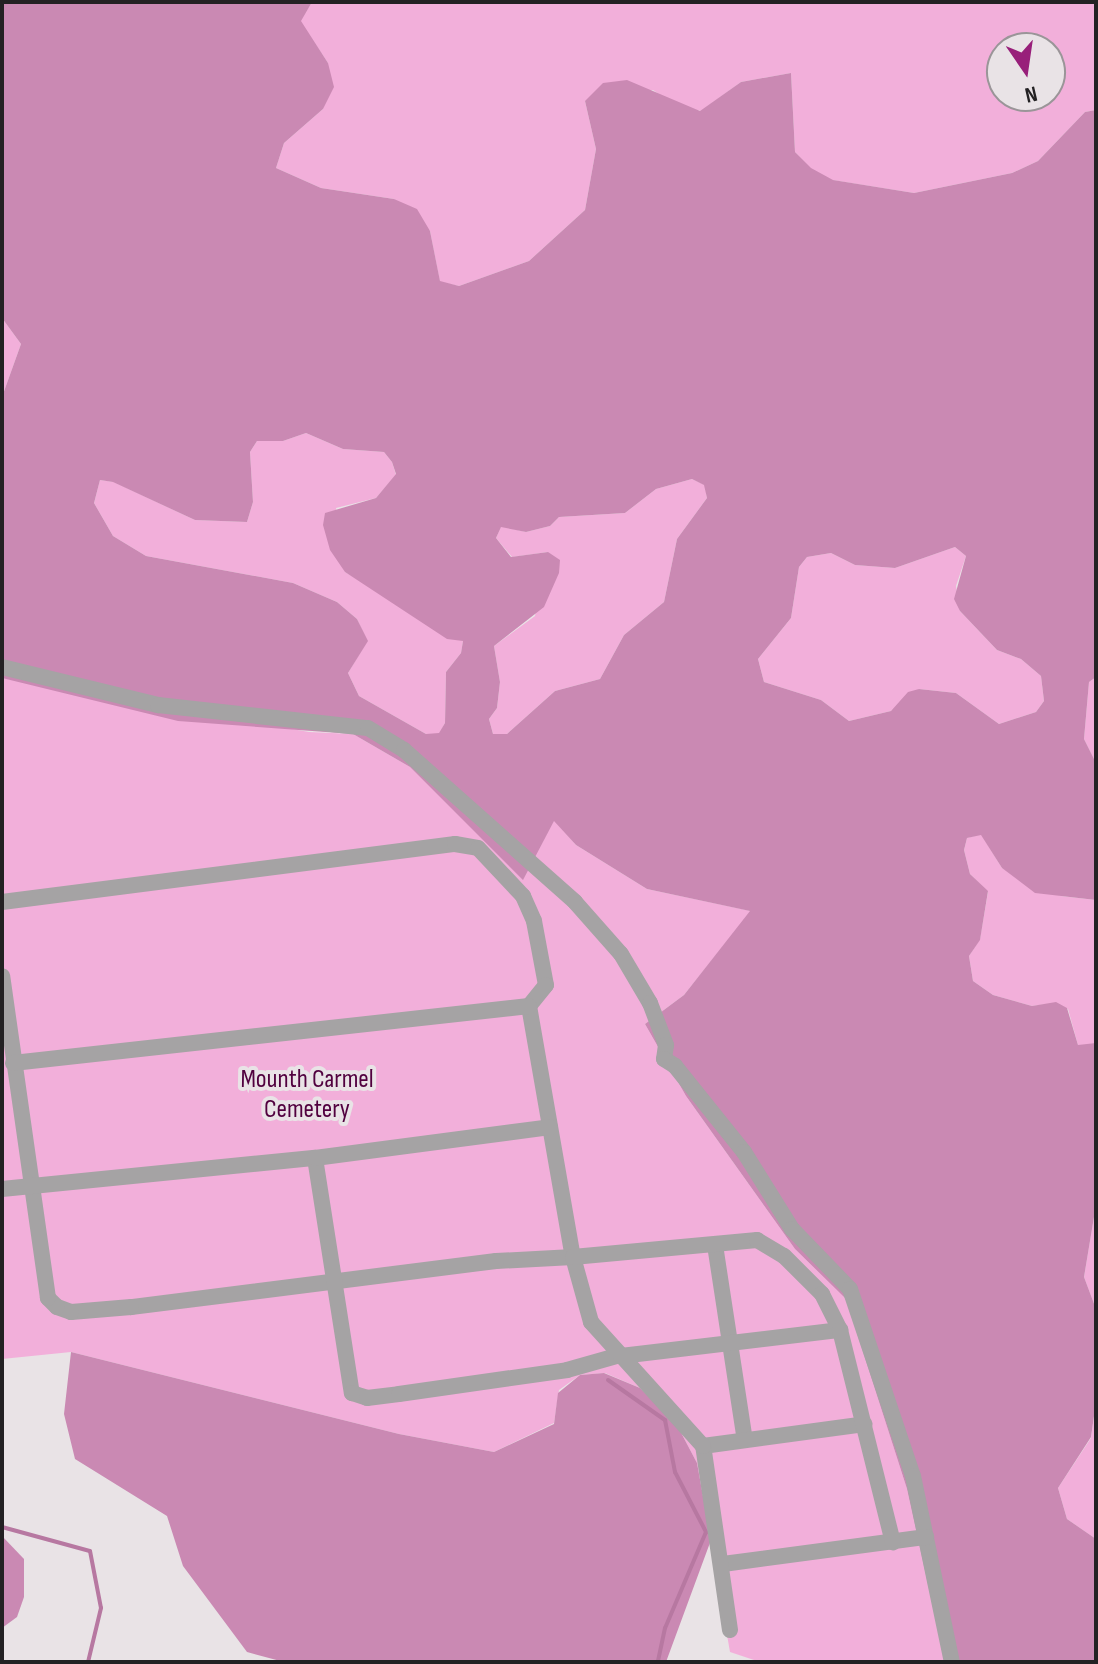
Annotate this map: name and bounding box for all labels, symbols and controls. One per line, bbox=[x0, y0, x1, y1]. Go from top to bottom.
north arrow bbox=[986, 32, 1066, 112]
text: N bbox=[1022, 79, 1040, 108]
park label: Mounth Carmel Cemetery bbox=[240, 1064, 374, 1126]

